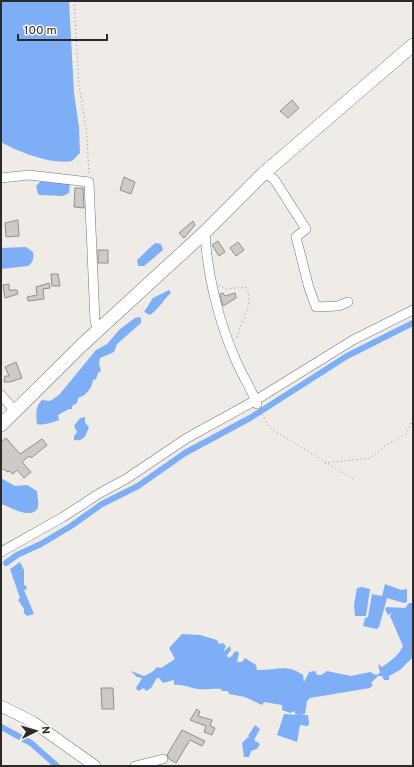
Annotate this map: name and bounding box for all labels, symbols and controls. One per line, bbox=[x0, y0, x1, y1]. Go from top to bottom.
scale bar bbox=[18, 16, 107, 42]
text: 100 m bbox=[24, 23, 57, 39]
north arrow bbox=[16, 711, 56, 751]
text: N bbox=[38, 726, 52, 735]

